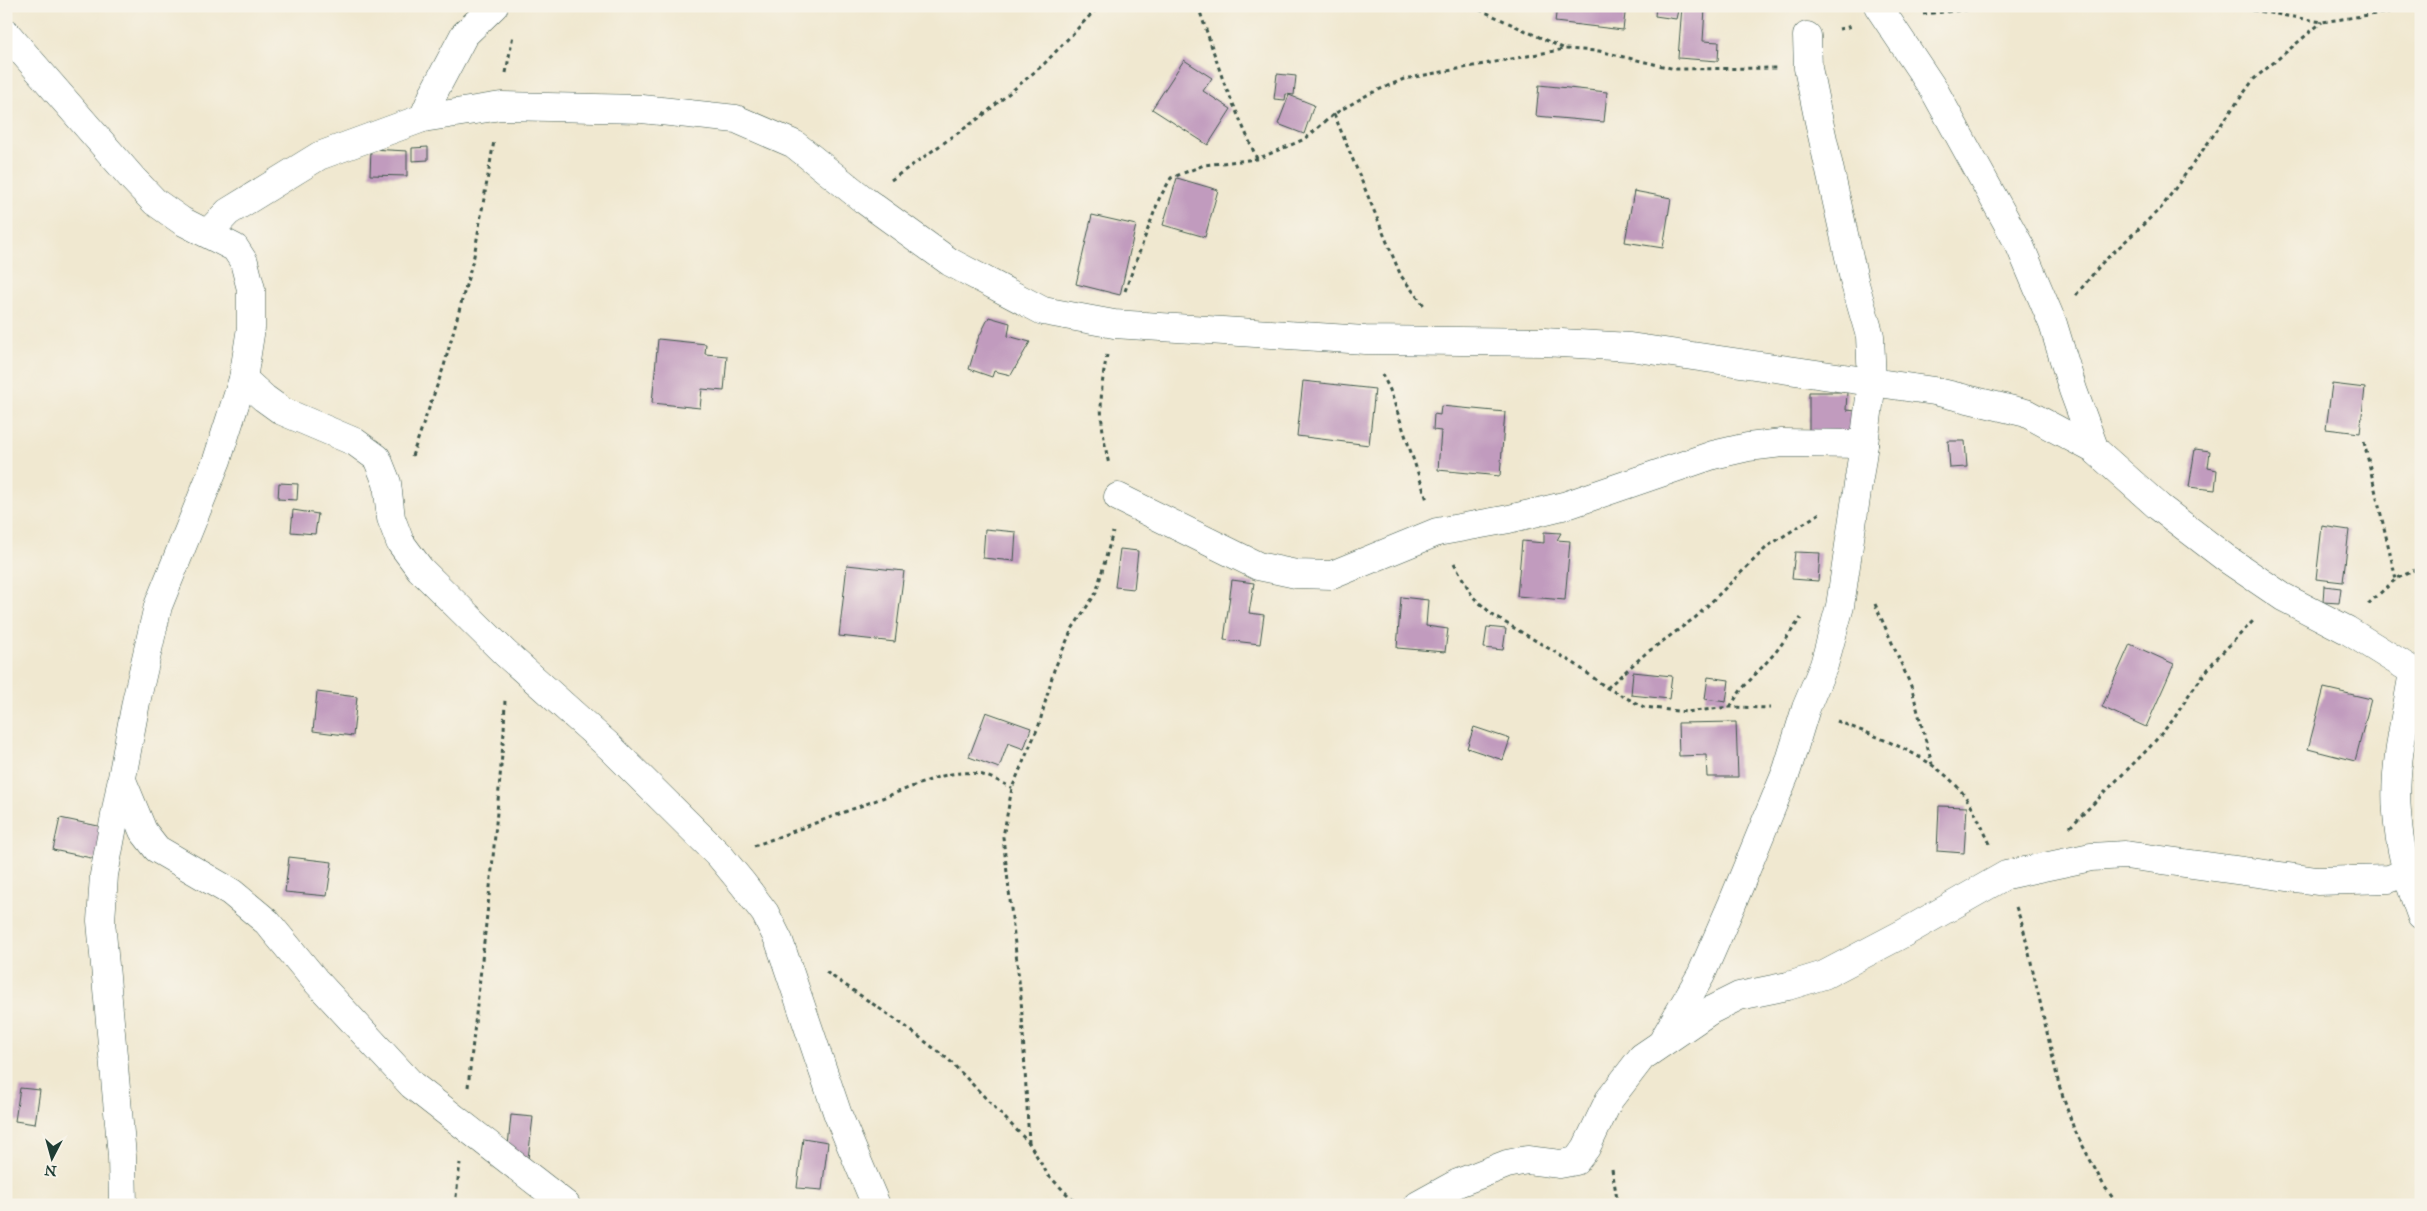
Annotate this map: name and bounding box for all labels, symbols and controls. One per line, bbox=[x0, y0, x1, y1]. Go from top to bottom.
north arrow bbox=[28, 1134, 78, 1184]
text: N bbox=[44, 1161, 57, 1180]

